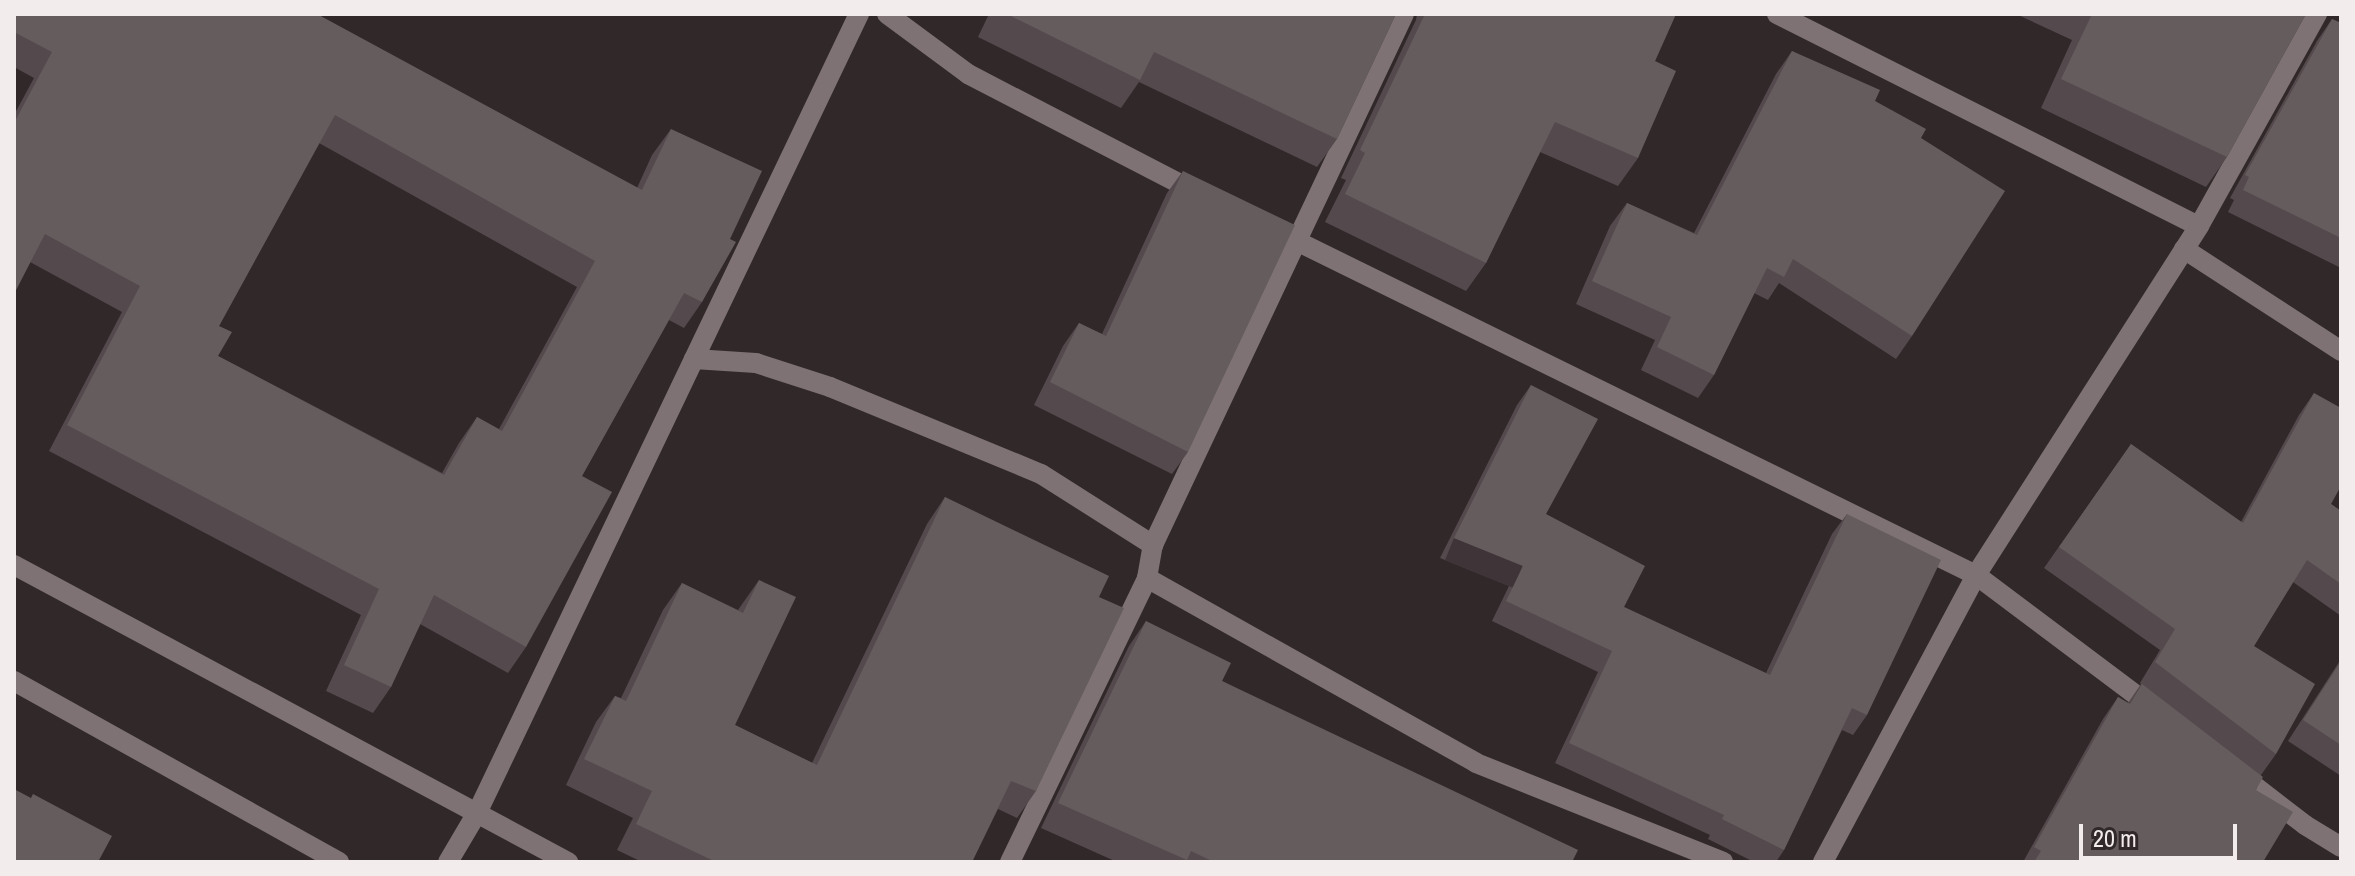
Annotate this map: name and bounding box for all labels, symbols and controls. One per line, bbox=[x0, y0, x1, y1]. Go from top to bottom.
scale bar bbox=[2083, 808, 2241, 858]
text: 20 m bbox=[2093, 822, 2137, 854]

